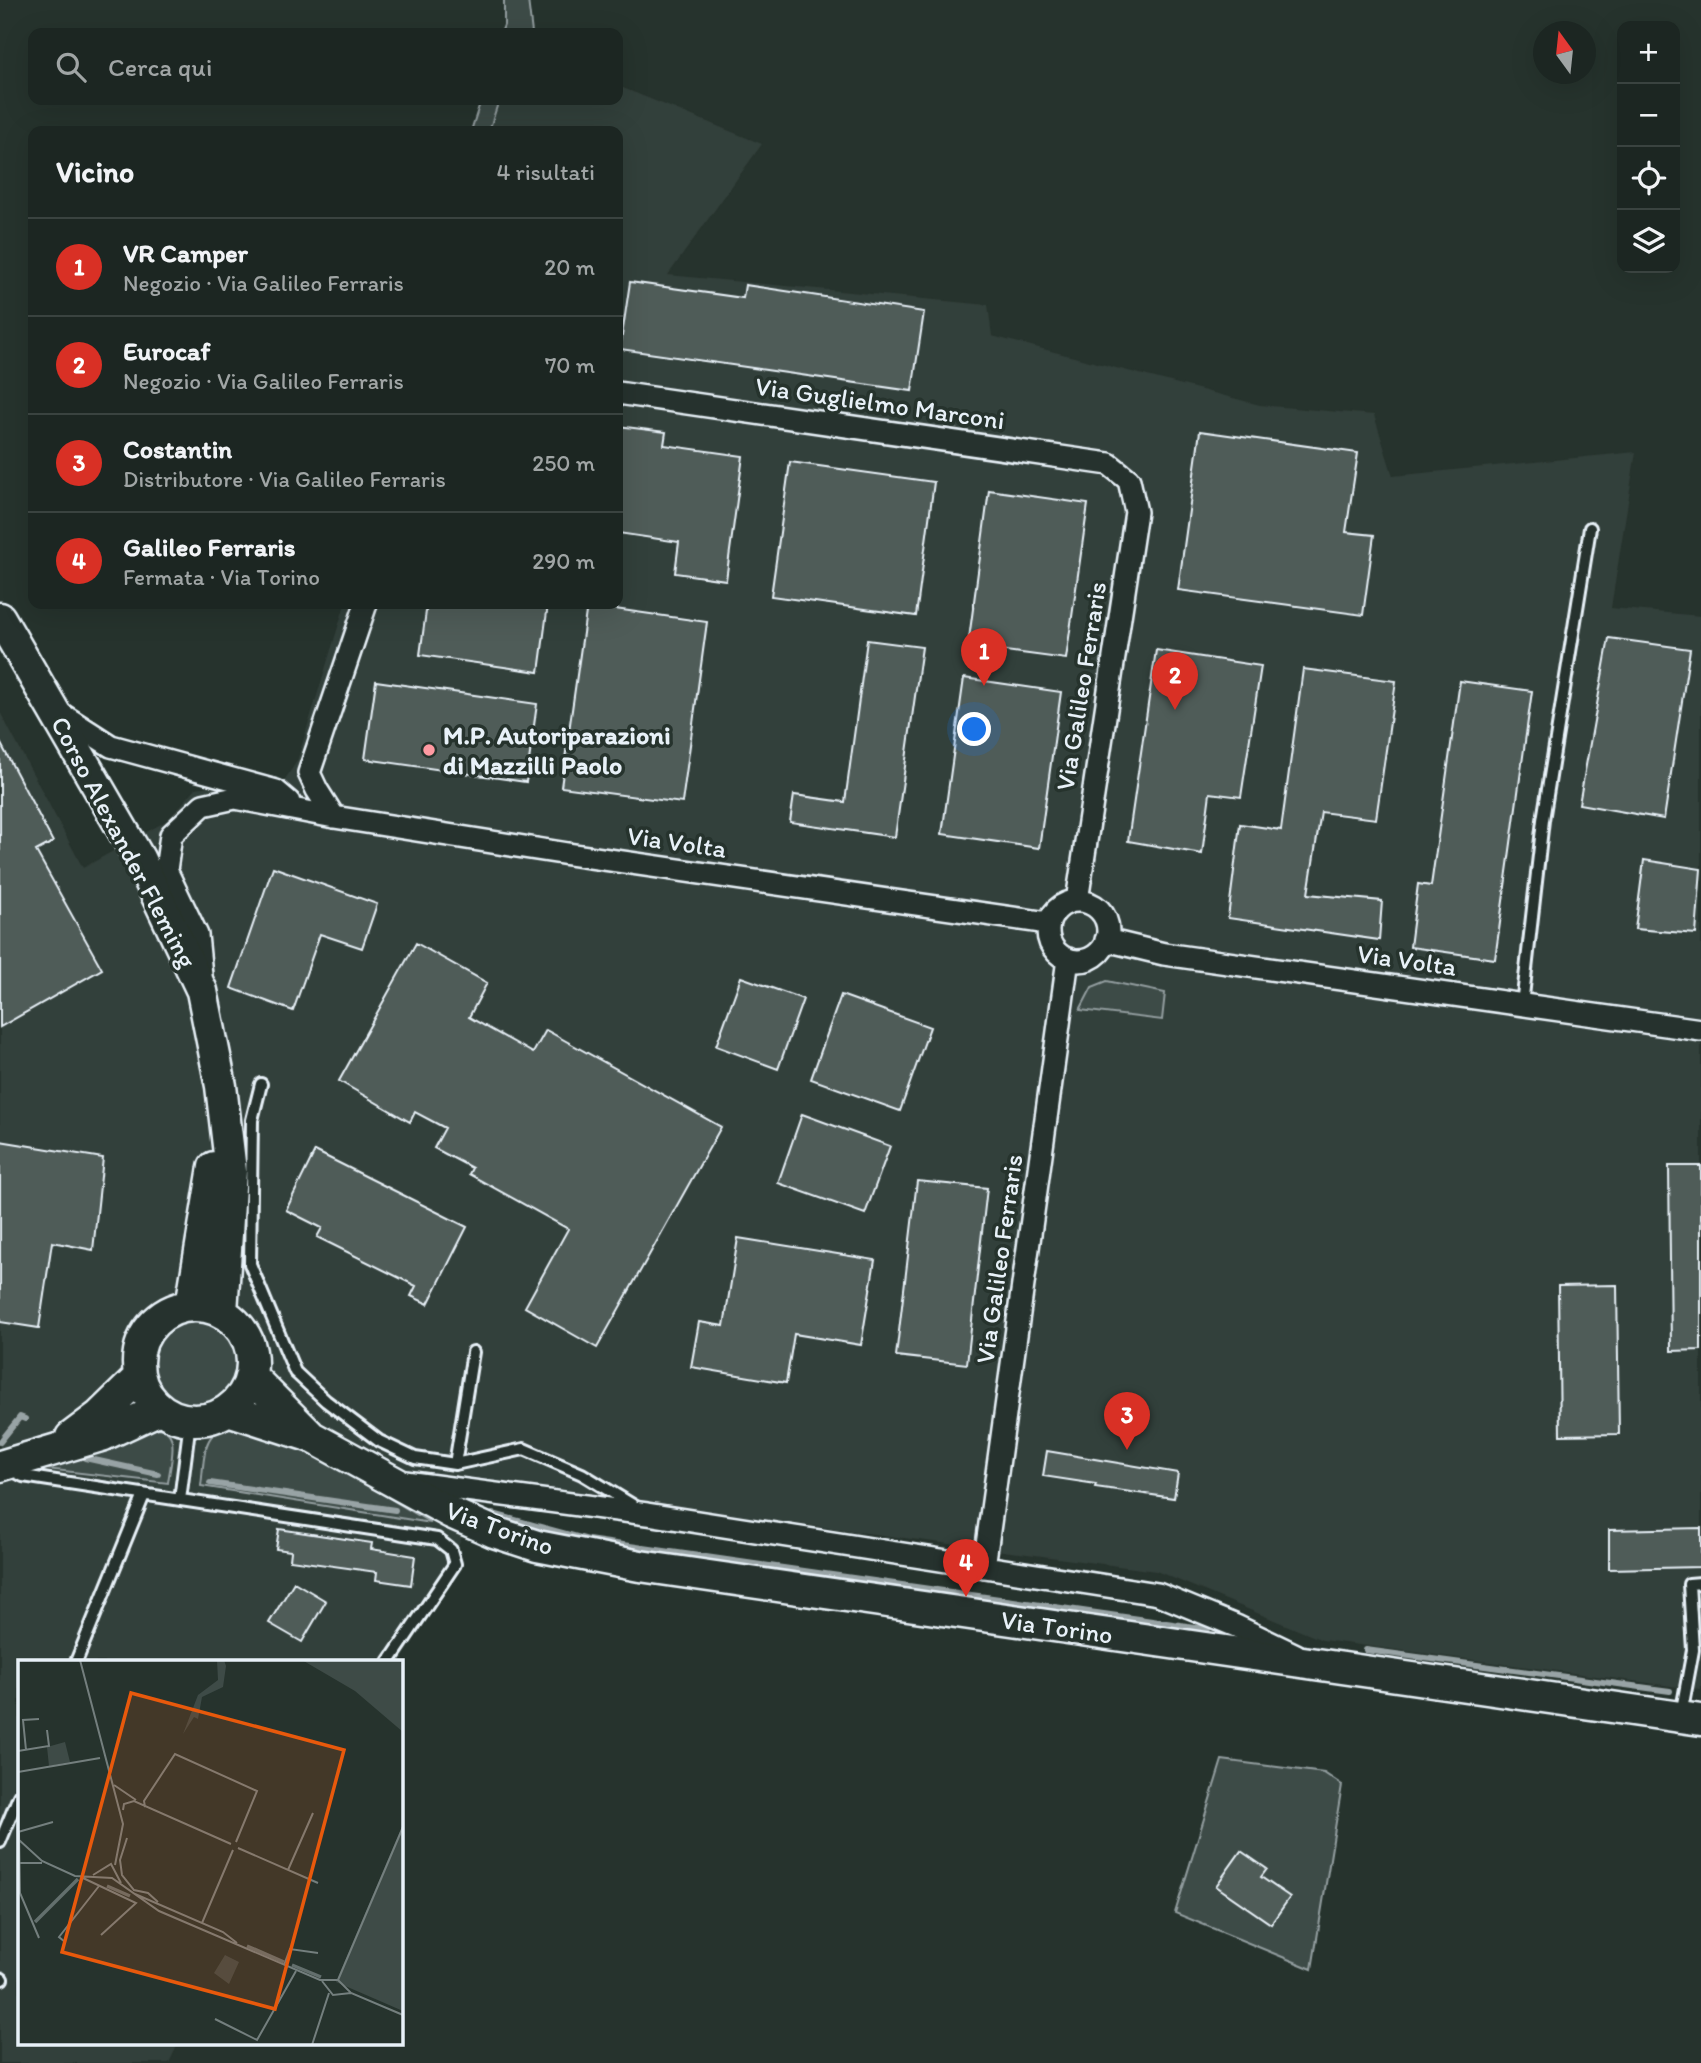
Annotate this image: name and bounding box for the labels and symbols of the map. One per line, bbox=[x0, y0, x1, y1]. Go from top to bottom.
north arrow bbox=[1533, 21, 1596, 84]
street label: Via Guglielmo Marconi bbox=[753, 370, 1007, 436]
street label: Via Galileo Ferraris bbox=[1049, 579, 1113, 793]
pin: 1 bbox=[961, 628, 1007, 686]
pin: 2 bbox=[1152, 652, 1198, 710]
street label: Corso Alexander Fleming bbox=[44, 711, 204, 974]
your location bbox=[957, 712, 991, 746]
place label: M.P. Autoriparazioni di Mazzilli Paolo bbox=[443, 719, 671, 781]
marker: M.P. Autoriparazioni di Mazzilli Paolo bbox=[421, 742, 437, 758]
street label: Via Volta bbox=[625, 819, 729, 865]
street label: Via Volta bbox=[1355, 937, 1459, 983]
street label: Via Galileo Ferraris bbox=[968, 1152, 1030, 1366]
pin: 3 bbox=[1104, 1392, 1150, 1450]
street label: Via Torino bbox=[442, 1494, 558, 1562]
pin: 4 bbox=[943, 1539, 989, 1597]
street label: Via Torino bbox=[999, 1603, 1115, 1651]
inset map bbox=[18, 1660, 402, 2046]

